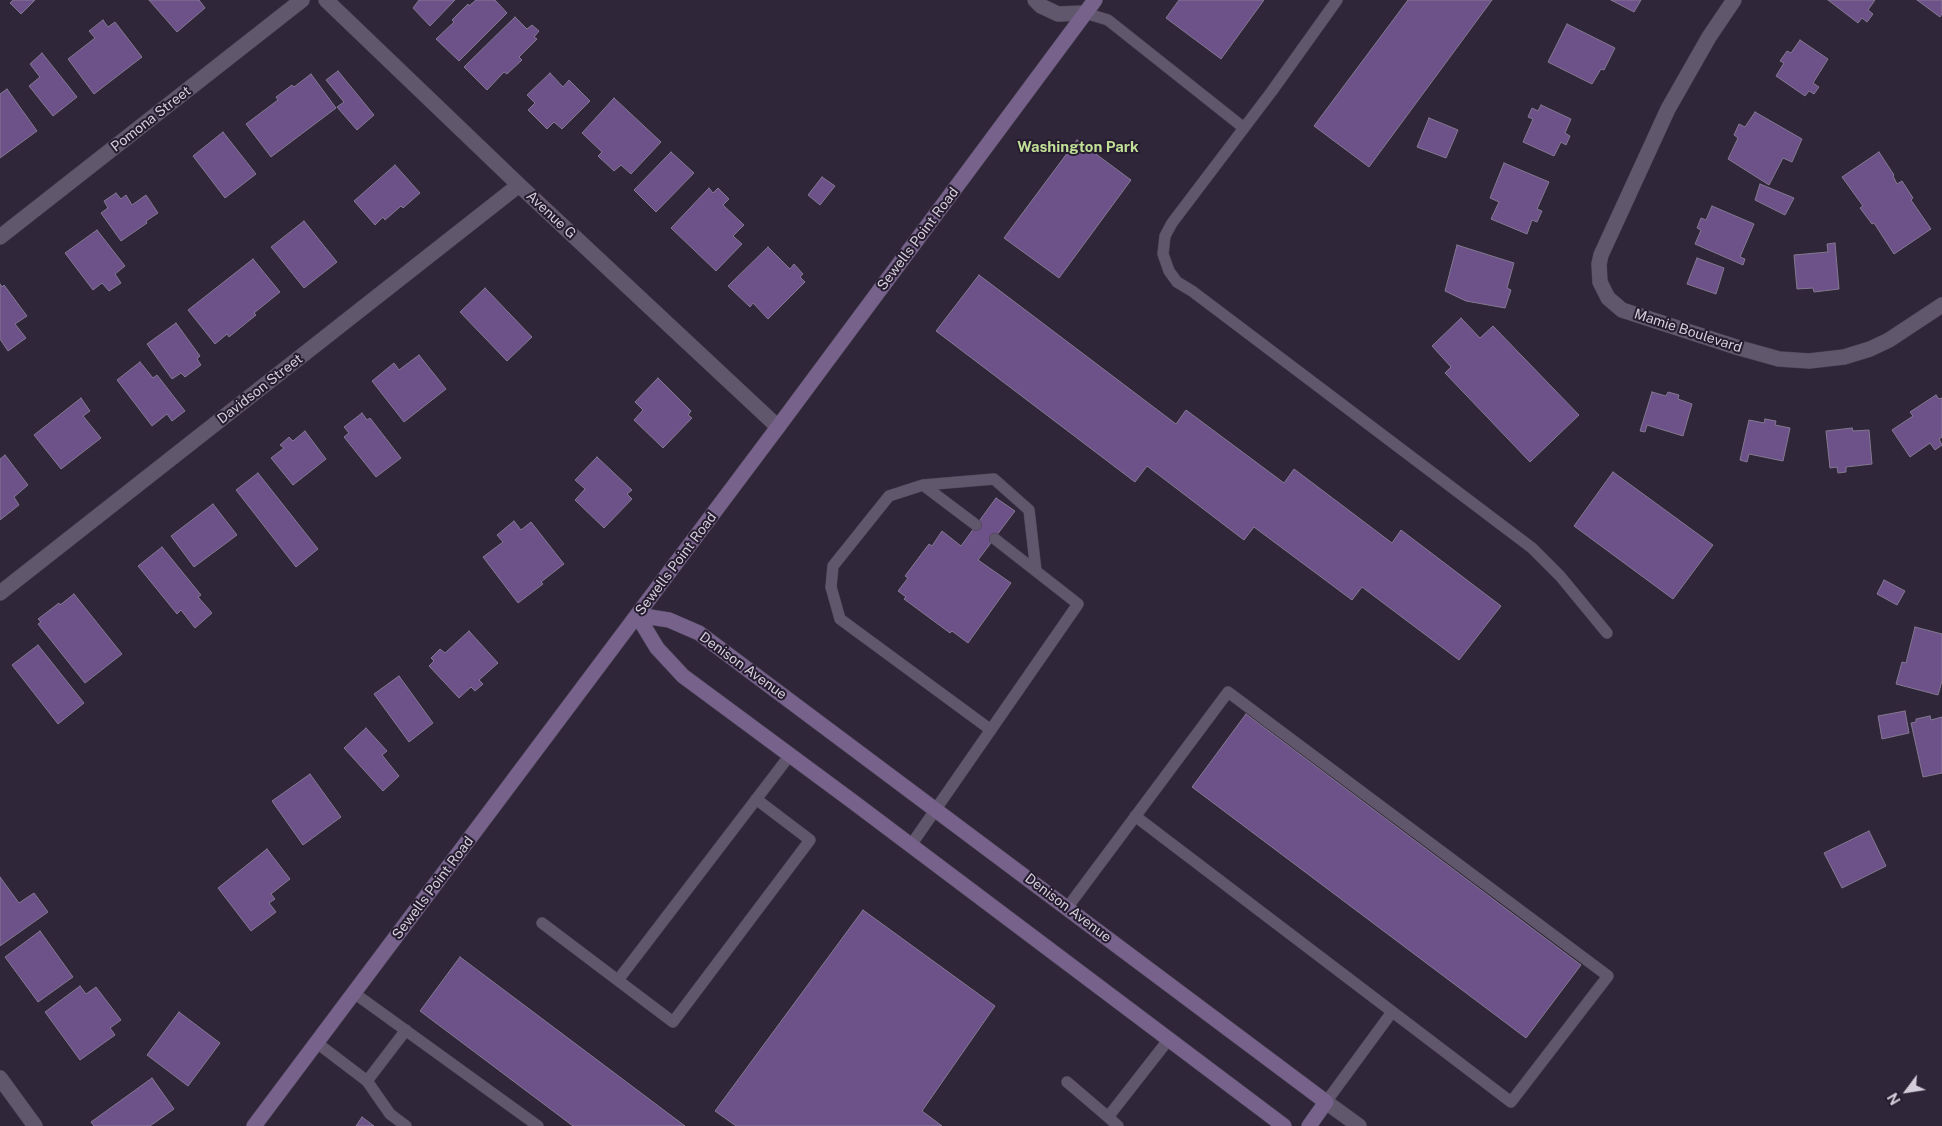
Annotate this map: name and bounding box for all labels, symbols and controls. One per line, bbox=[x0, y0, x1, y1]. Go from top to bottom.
street label: Pomona Street bbox=[108, 83, 194, 155]
district label: Washington Park bbox=[1017, 138, 1139, 156]
street label: Sewells Point Road bbox=[874, 184, 962, 294]
street label: Avenue G bbox=[523, 188, 579, 242]
street label: Mamie Boulevard bbox=[1632, 306, 1744, 356]
street label: Davidson Street bbox=[214, 351, 306, 427]
street label: Sewells Point Road bbox=[632, 509, 720, 619]
street label: Denison Avenue bbox=[696, 629, 790, 703]
street label: Sewells Point Road bbox=[389, 833, 477, 943]
street label: Denison Avenue bbox=[1022, 870, 1114, 946]
north arrow bbox=[1882, 1066, 1932, 1116]
text: N bbox=[1884, 1090, 1904, 1108]

